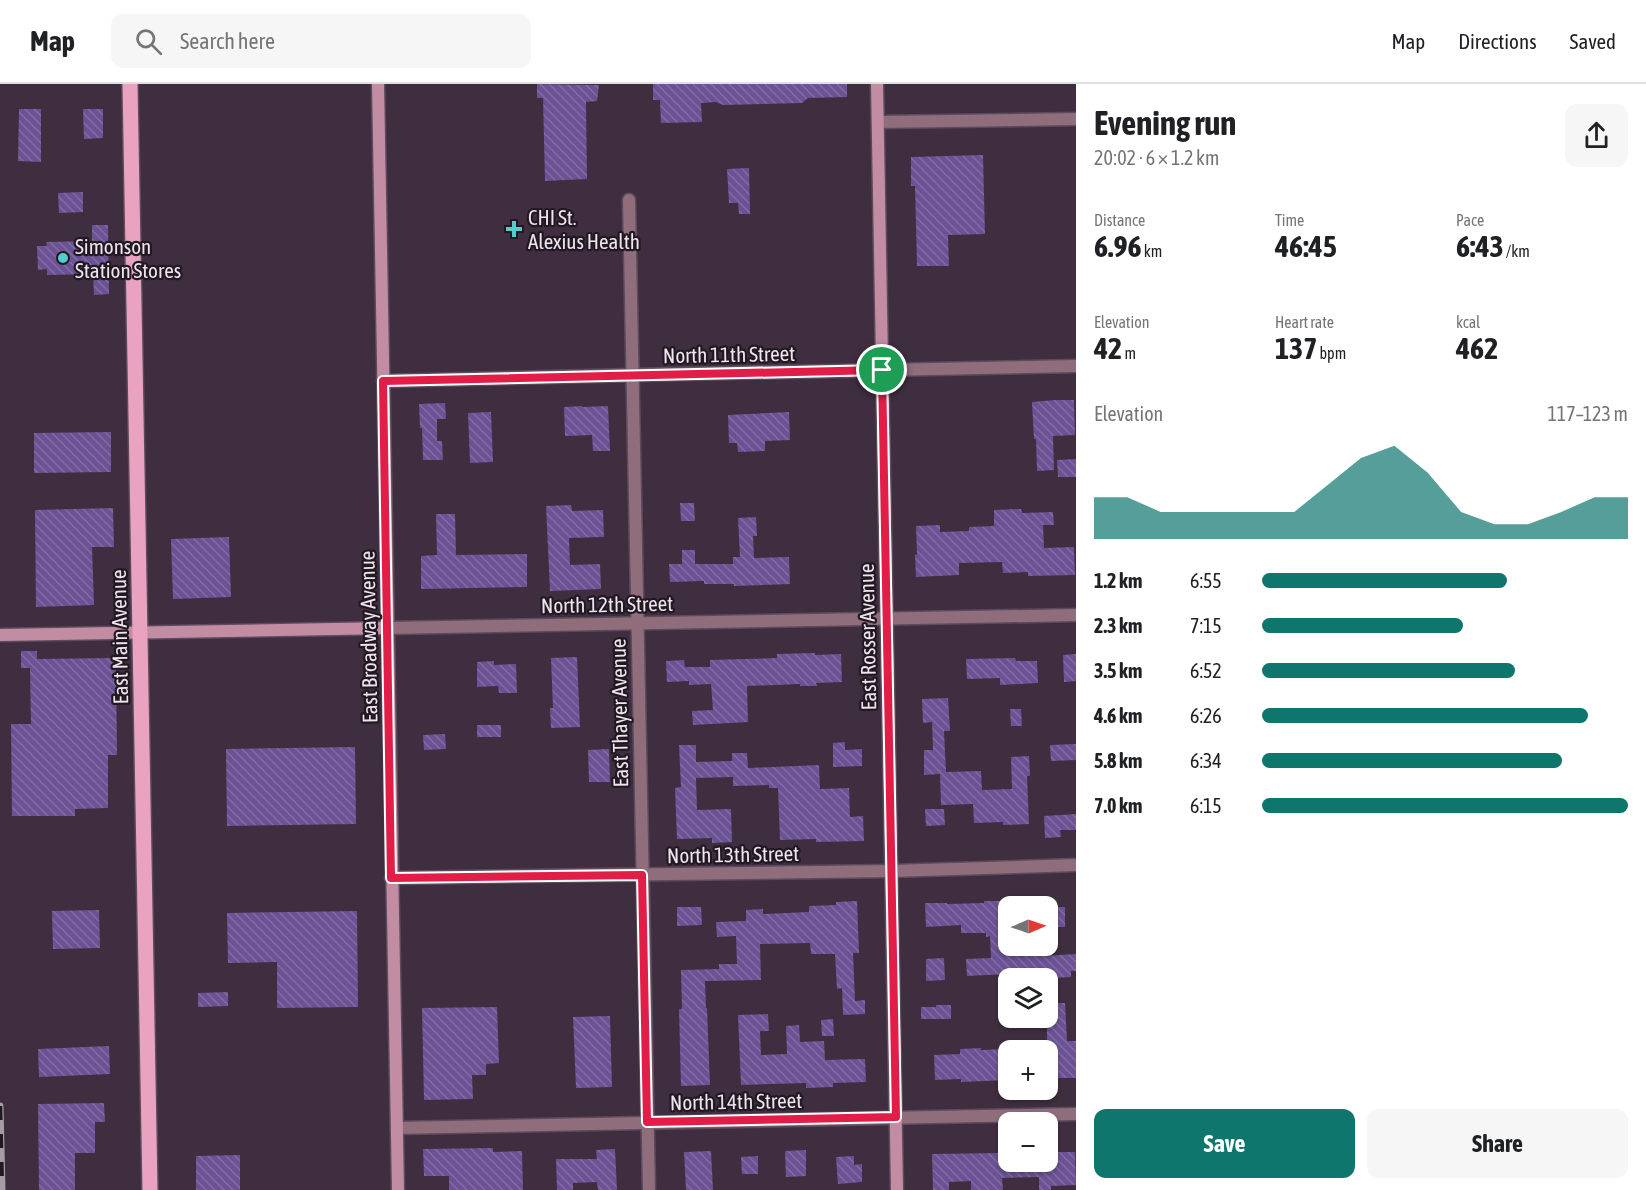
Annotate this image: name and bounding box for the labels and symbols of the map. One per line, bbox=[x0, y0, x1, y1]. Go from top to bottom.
place label: CHI St. Alexius Health bbox=[528, 205, 640, 253]
marker: CHI St. Alexius Health bbox=[505, 220, 523, 238]
place label: Simonson Station Stores bbox=[75, 234, 181, 282]
marker: Simonson Station Stores bbox=[56, 251, 70, 265]
street label: North 11th Street bbox=[663, 341, 795, 367]
pin bbox=[856, 344, 907, 395]
street label: East Broadway Avenue bbox=[354, 551, 382, 723]
street label: East Rosser Avenue bbox=[854, 563, 880, 711]
street label: East Main Avenue bbox=[106, 569, 132, 705]
street label: North 12th Street bbox=[541, 591, 673, 617]
street label: East Thayer Avenue bbox=[606, 638, 632, 788]
street label: North 13th Street bbox=[667, 841, 799, 867]
north arrow bbox=[998, 896, 1058, 956]
street label: North 14th Street bbox=[670, 1088, 802, 1114]

